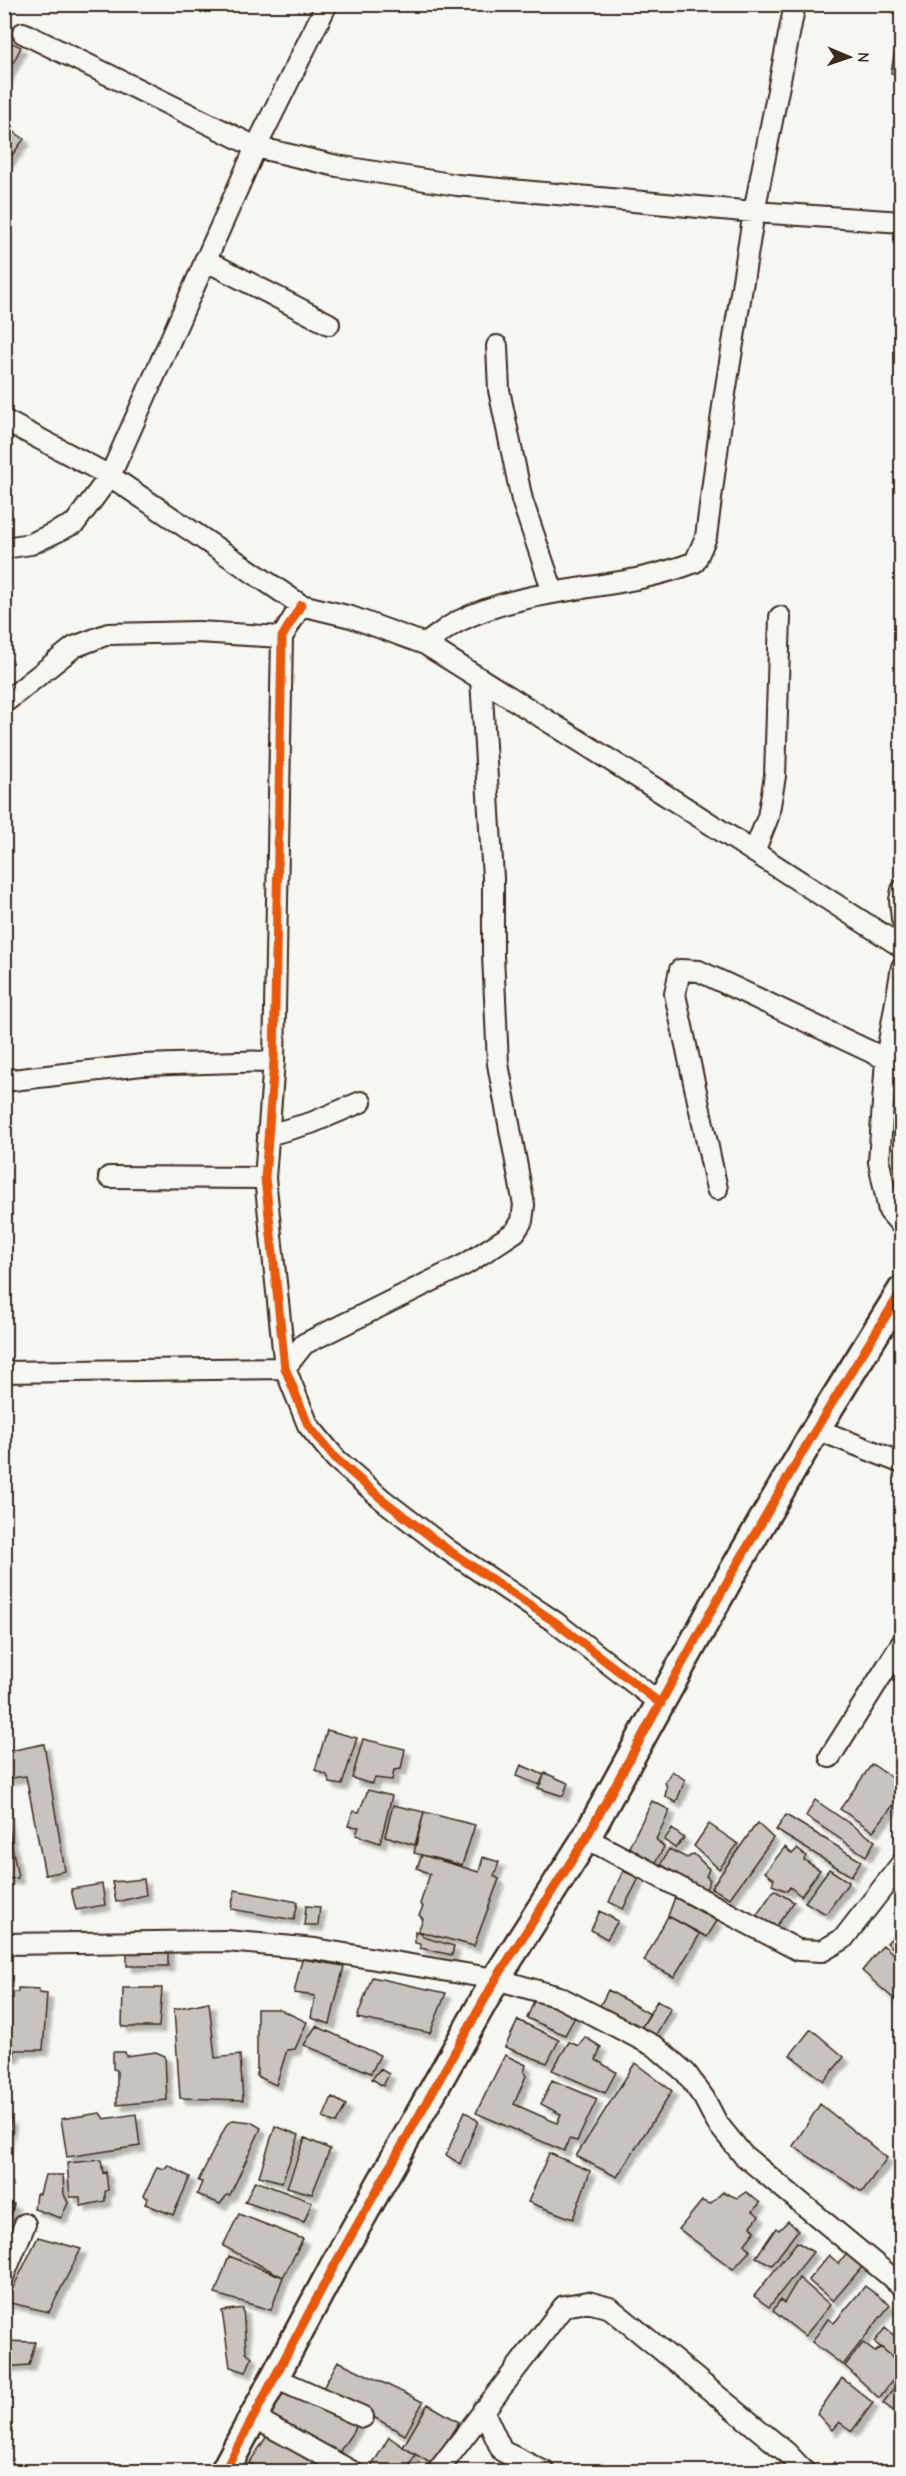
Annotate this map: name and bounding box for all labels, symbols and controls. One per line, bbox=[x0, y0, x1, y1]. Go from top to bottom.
north arrow bbox=[819, 27, 879, 87]
text: N bbox=[854, 52, 872, 63]

